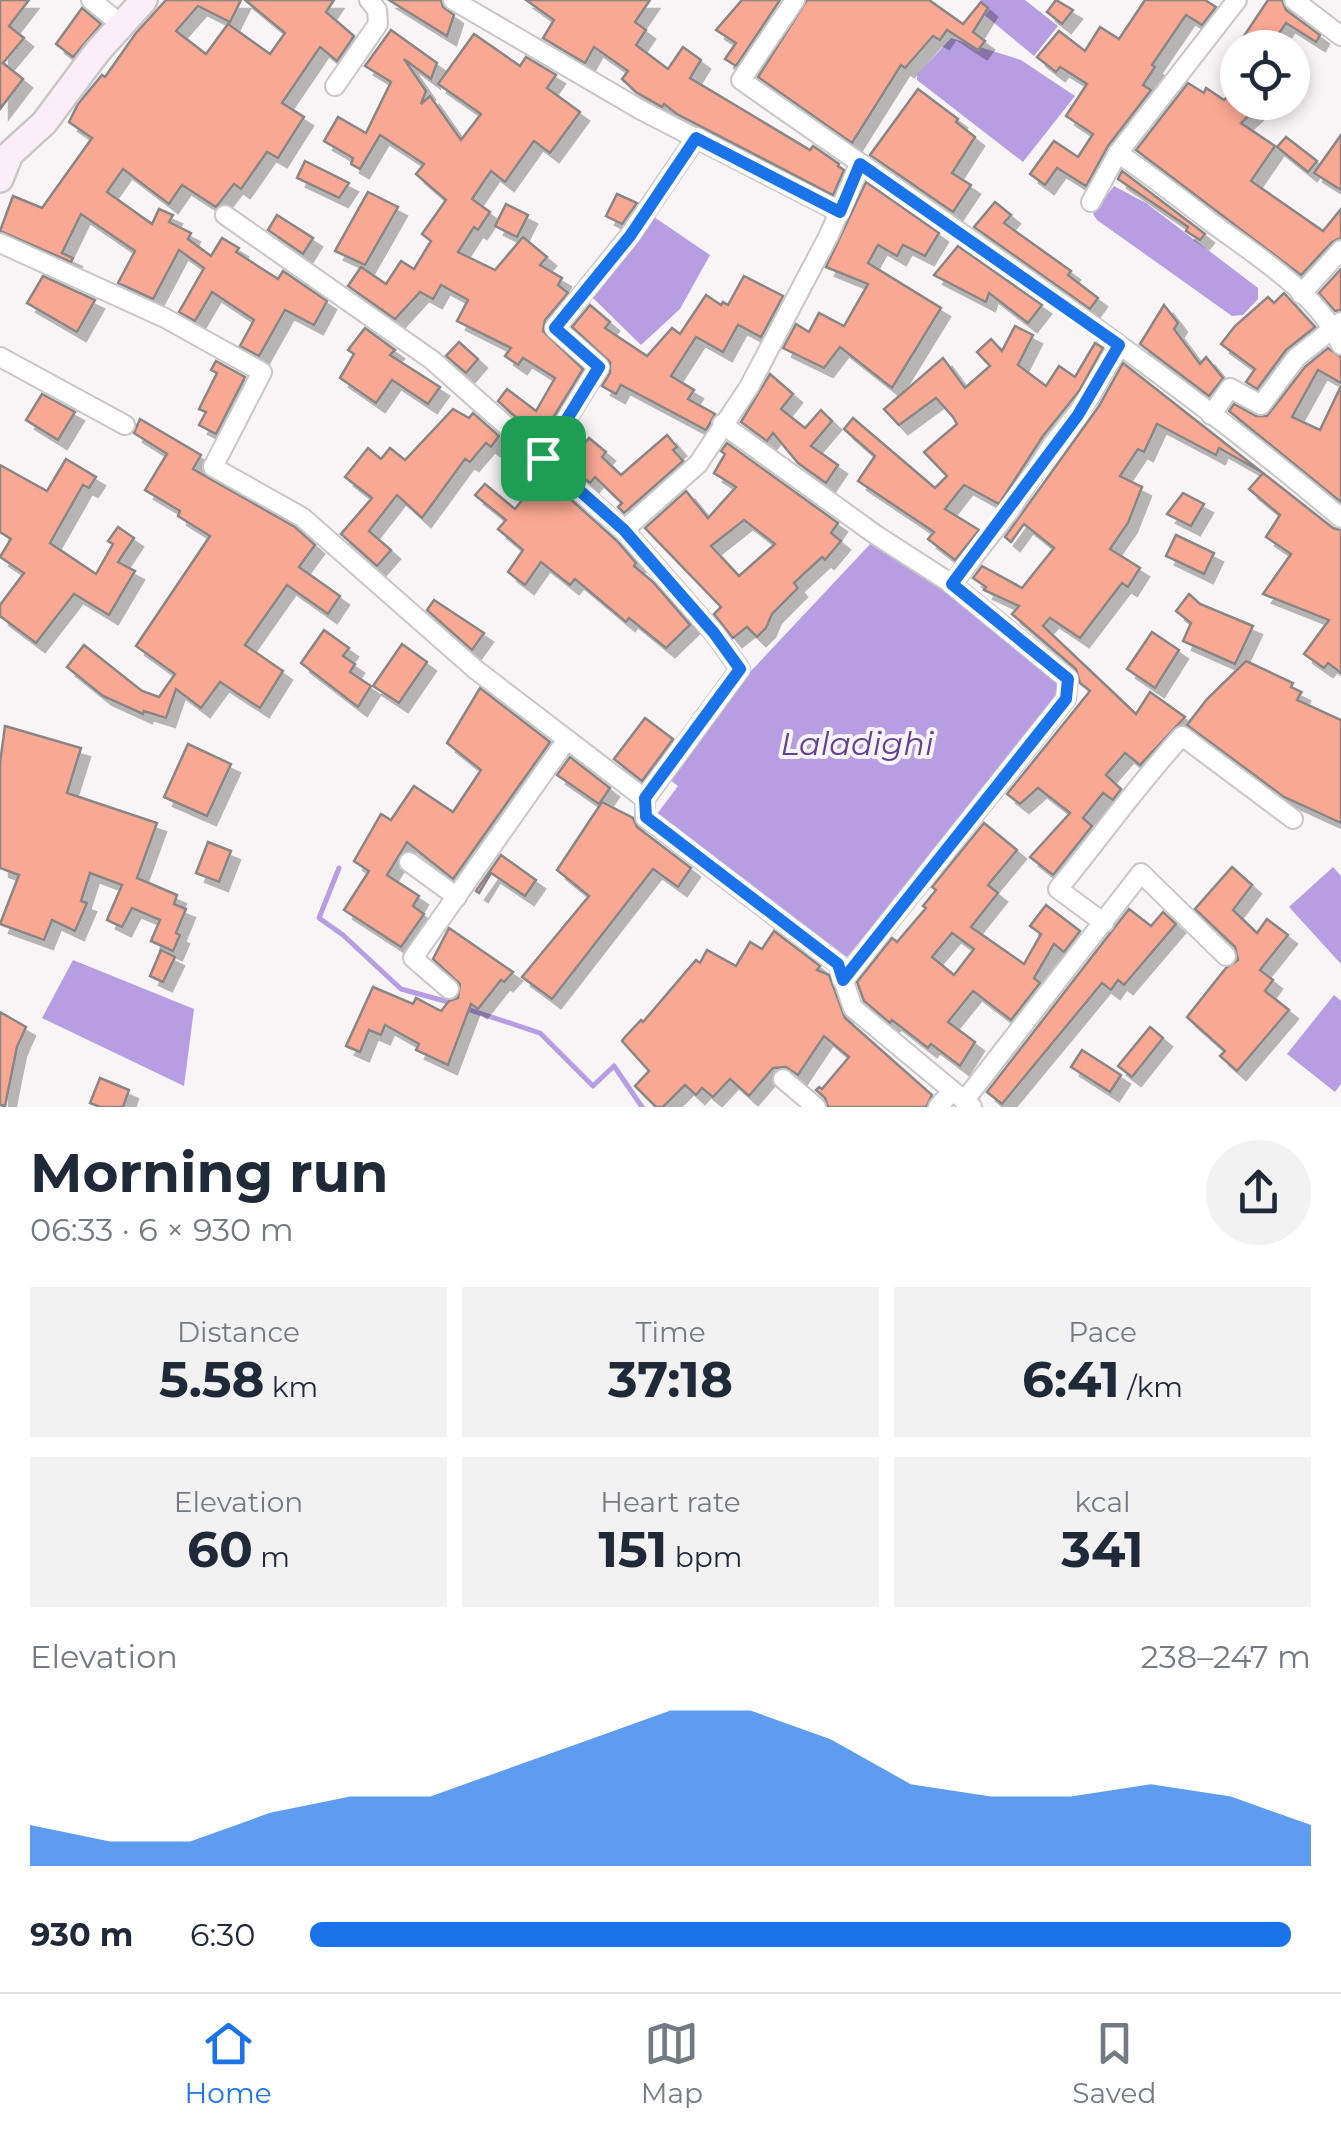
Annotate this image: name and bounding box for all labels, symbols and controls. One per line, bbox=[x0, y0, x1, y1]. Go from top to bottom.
map controls bbox=[1220, 30, 1310, 120]
button: locate bbox=[1220, 30, 1310, 120]
pin bbox=[501, 416, 586, 501]
icon: arrive bbox=[516, 431, 571, 486]
water label: Laladighi bbox=[780, 724, 934, 763]
text: Morning run bbox=[30, 1139, 388, 1206]
button: share bbox=[1206, 1140, 1311, 1245]
text: 06:33 · 6 × 930 m bbox=[30, 1210, 294, 1249]
text: Distance bbox=[177, 1315, 300, 1349]
text: Time bbox=[635, 1315, 706, 1349]
text: Pace bbox=[1068, 1315, 1137, 1349]
text: 5.58 bbox=[159, 1349, 265, 1410]
text: 37:18 bbox=[608, 1349, 733, 1410]
text: 6:41 bbox=[1022, 1349, 1120, 1410]
text: km bbox=[265, 1370, 318, 1404]
text: /km bbox=[1120, 1370, 1183, 1404]
text: Elevation bbox=[174, 1485, 303, 1519]
text: Heart rate bbox=[600, 1485, 741, 1519]
text: kcal bbox=[1075, 1485, 1130, 1519]
text: 60 bbox=[187, 1519, 253, 1580]
text: 151 bbox=[599, 1519, 667, 1580]
text: 341 bbox=[1061, 1519, 1144, 1580]
text: m bbox=[253, 1540, 290, 1574]
text: bpm bbox=[667, 1540, 742, 1574]
text: Elevation bbox=[30, 1637, 178, 1676]
text: 238–247 m bbox=[1141, 1637, 1311, 1676]
text: 930 m bbox=[30, 1915, 133, 1954]
text: 6:30 bbox=[190, 1915, 256, 1954]
tab: Home bbox=[185, 2016, 272, 2110]
tab: Map bbox=[641, 2016, 703, 2110]
tab: Saved bbox=[1072, 2016, 1156, 2110]

